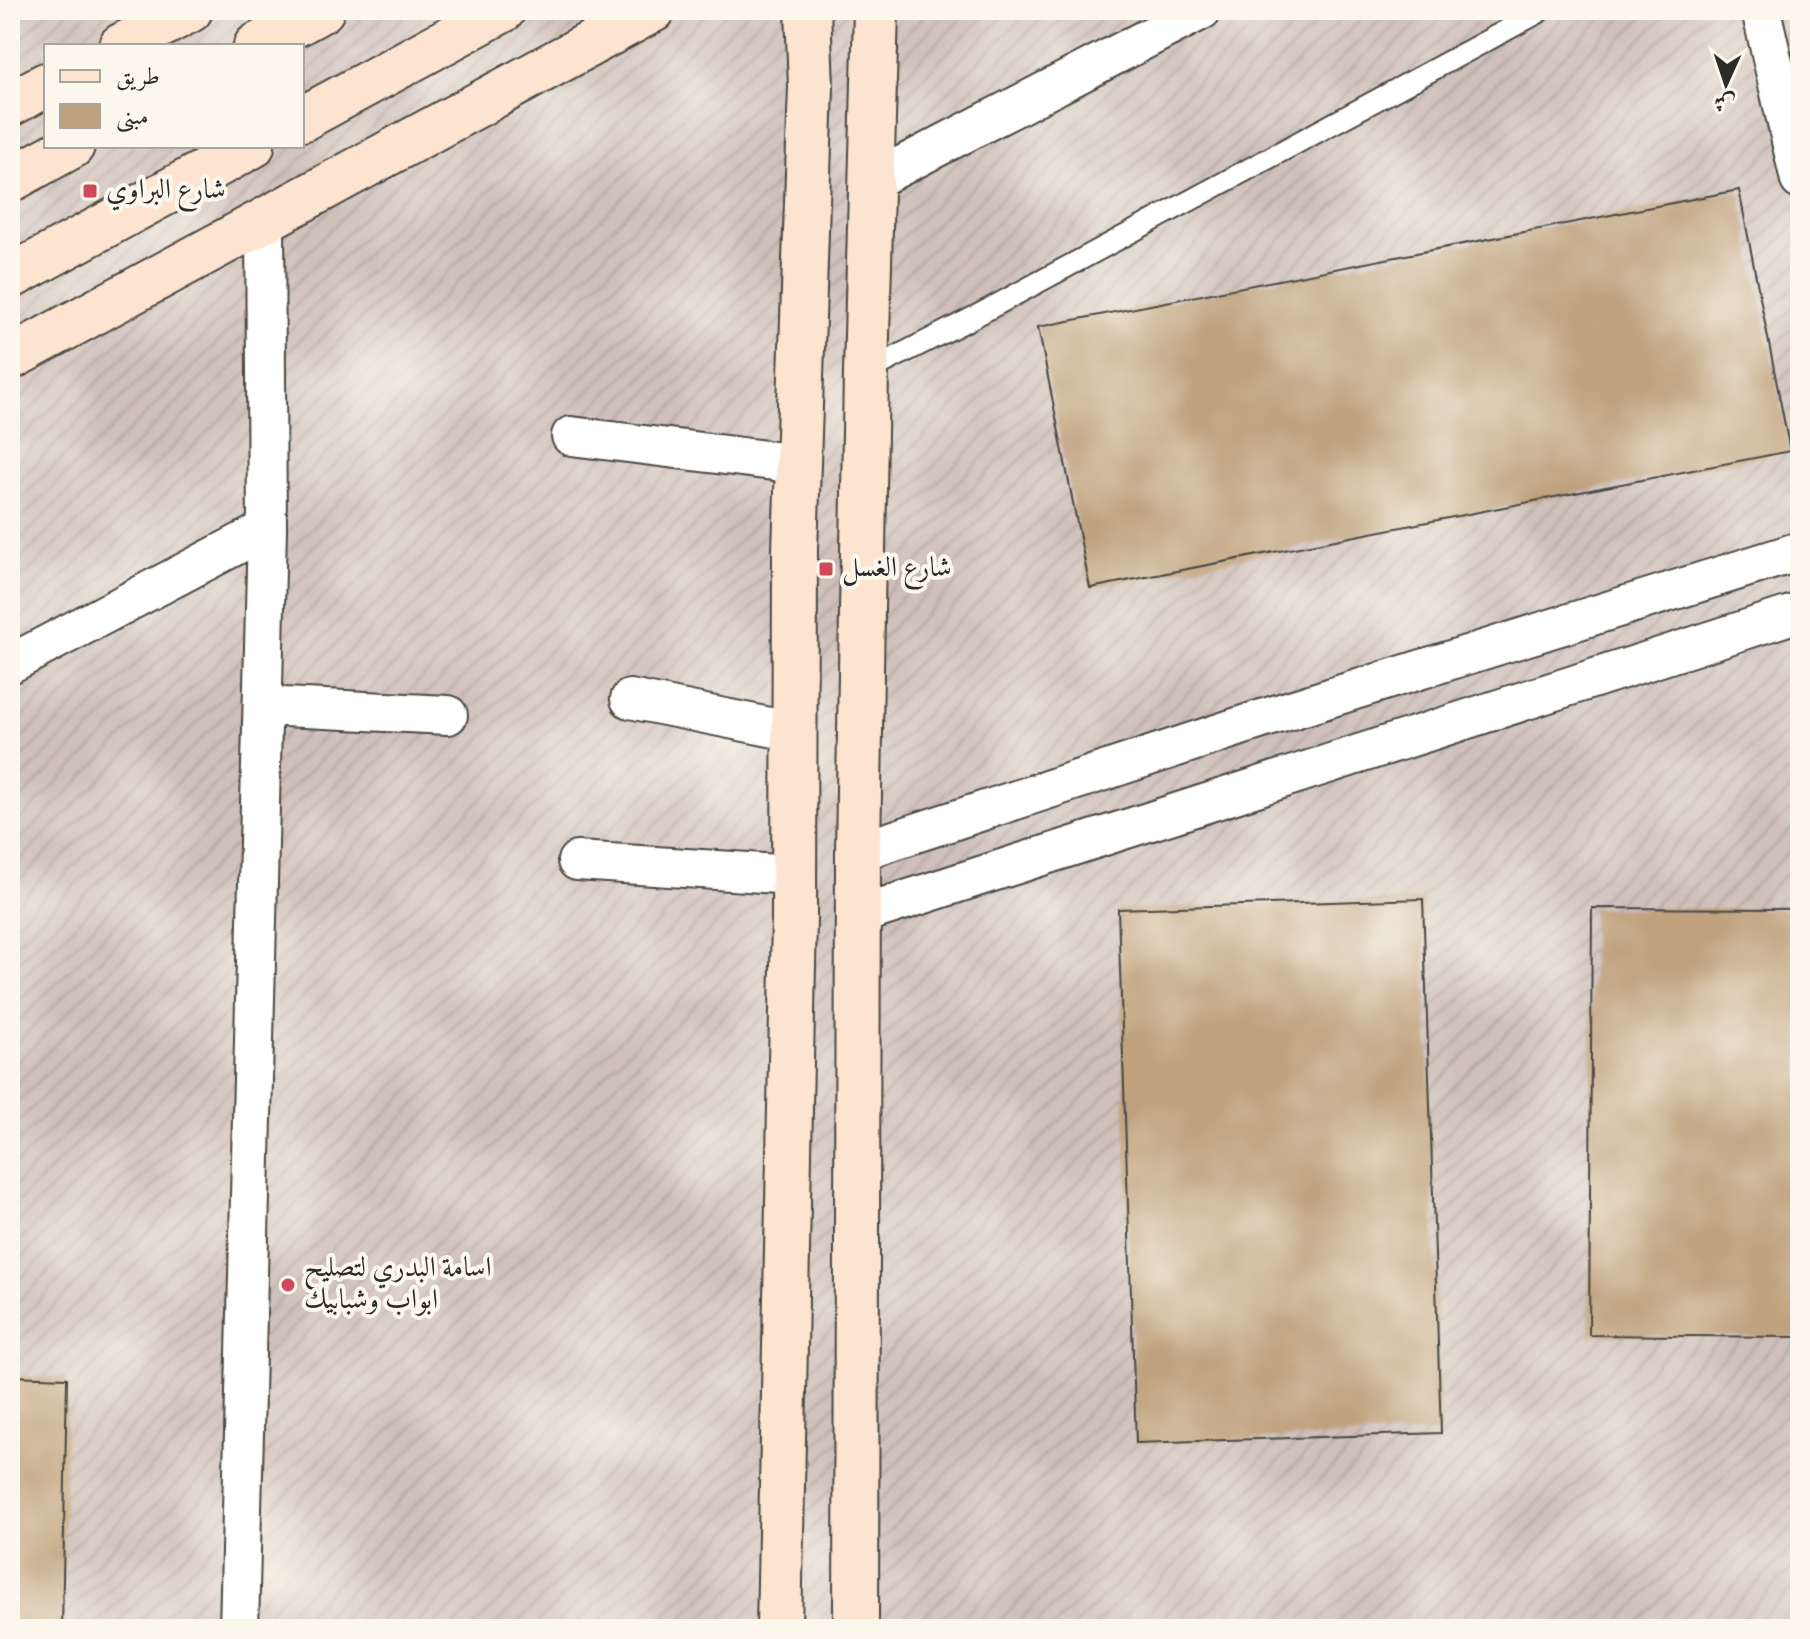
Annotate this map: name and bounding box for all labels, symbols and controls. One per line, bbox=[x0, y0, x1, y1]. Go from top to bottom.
legend bbox=[44, 44, 304, 148]
north arrow bbox=[1686, 44, 1766, 124]
text: طريق bbox=[116, 61, 160, 95]
text: ش bbox=[1713, 84, 1737, 118]
text: مبنى bbox=[116, 101, 149, 135]
place label: شارع البراوي bbox=[106, 171, 226, 212]
marker: شارع البراوي bbox=[81, 182, 99, 200]
place label: شارع الغسل bbox=[842, 549, 952, 590]
marker: شارع الغسل bbox=[817, 560, 835, 578]
place label: اسامة البدري لتصليح ابواب وشبابيك bbox=[304, 1249, 492, 1321]
marker: اسامة البدري لتصليح ابواب وشبابيك bbox=[279, 1276, 297, 1294]

